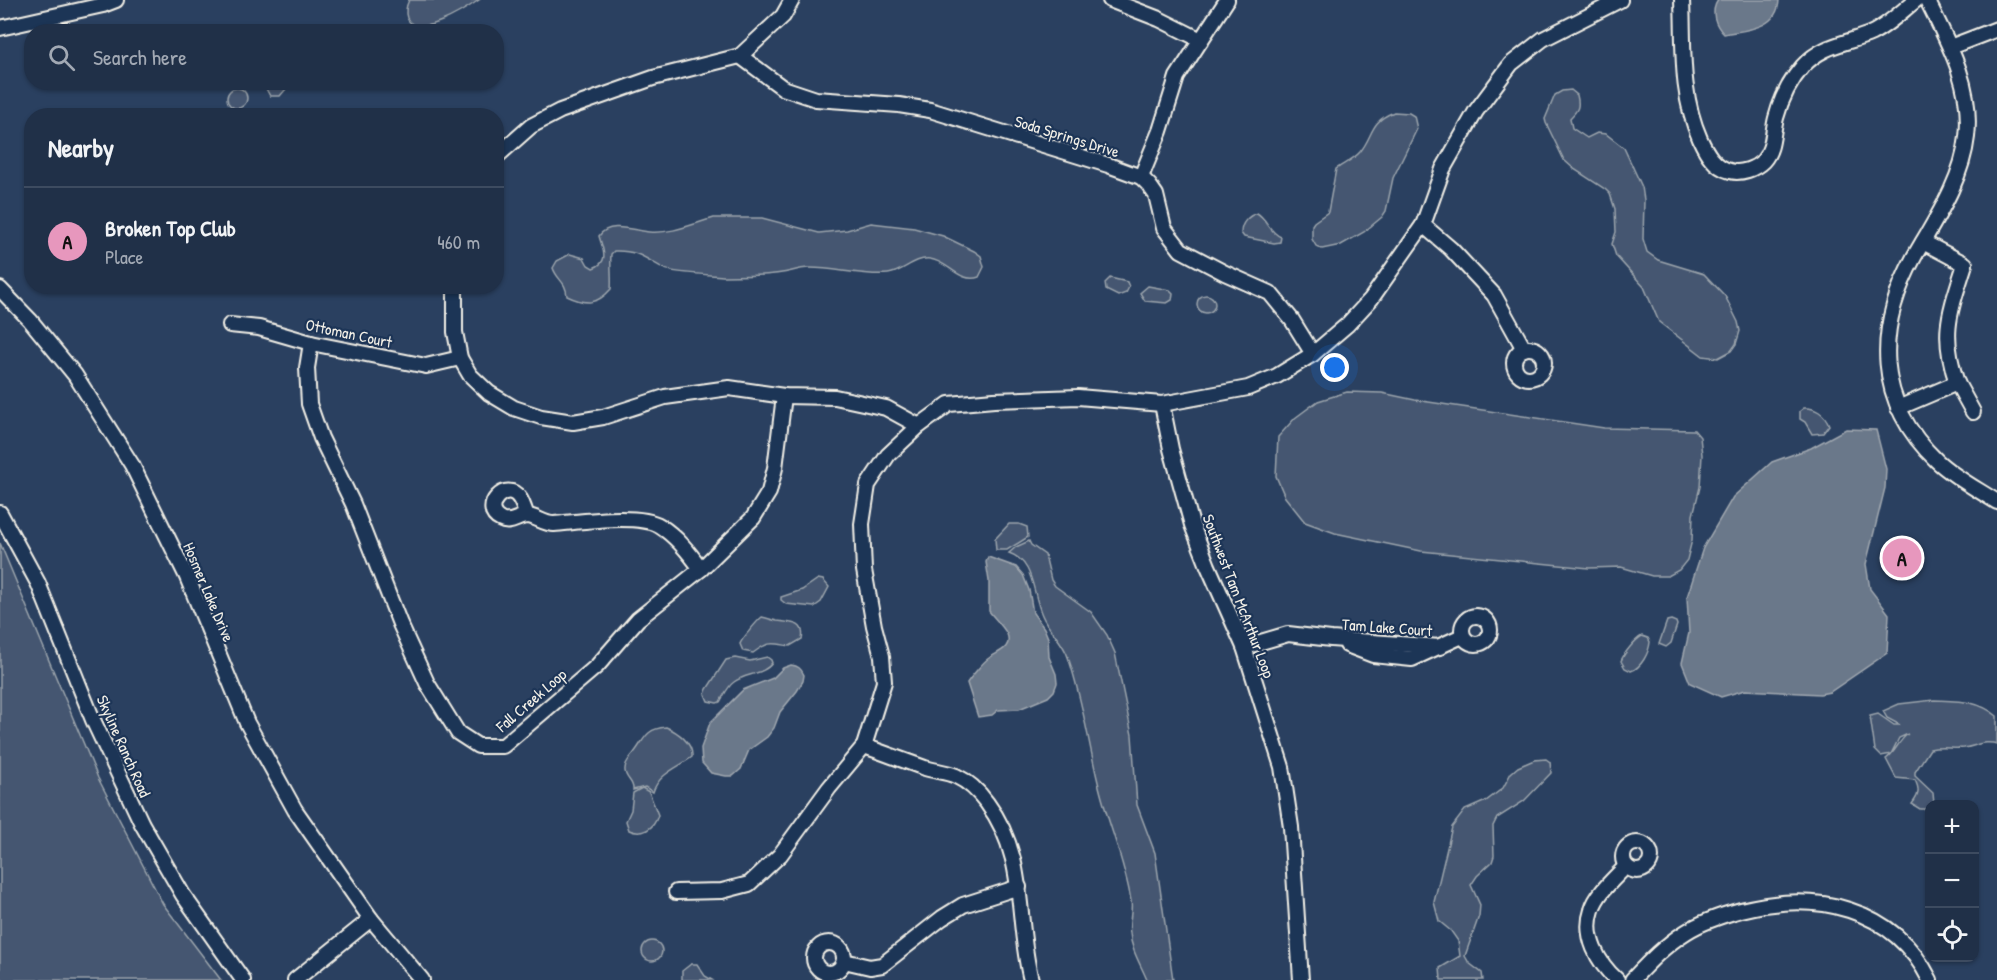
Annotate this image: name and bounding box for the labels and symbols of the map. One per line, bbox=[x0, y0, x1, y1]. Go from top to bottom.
street label: Soda Springs Drive bbox=[1012, 110, 1123, 163]
street label: Ottoman Court bbox=[304, 313, 395, 353]
your location bbox=[1320, 353, 1349, 382]
street label: Southwest Tam McArthur Loop bbox=[1198, 511, 1280, 681]
pin: A bbox=[1882, 536, 1922, 580]
street label: Hosmer Lake Drive bbox=[178, 539, 240, 646]
street label: Tam Lake Court bbox=[1341, 613, 1433, 641]
street label: Fall Creek Loop bbox=[490, 663, 571, 737]
street label: Skyline Ranch Road bbox=[92, 692, 156, 800]

